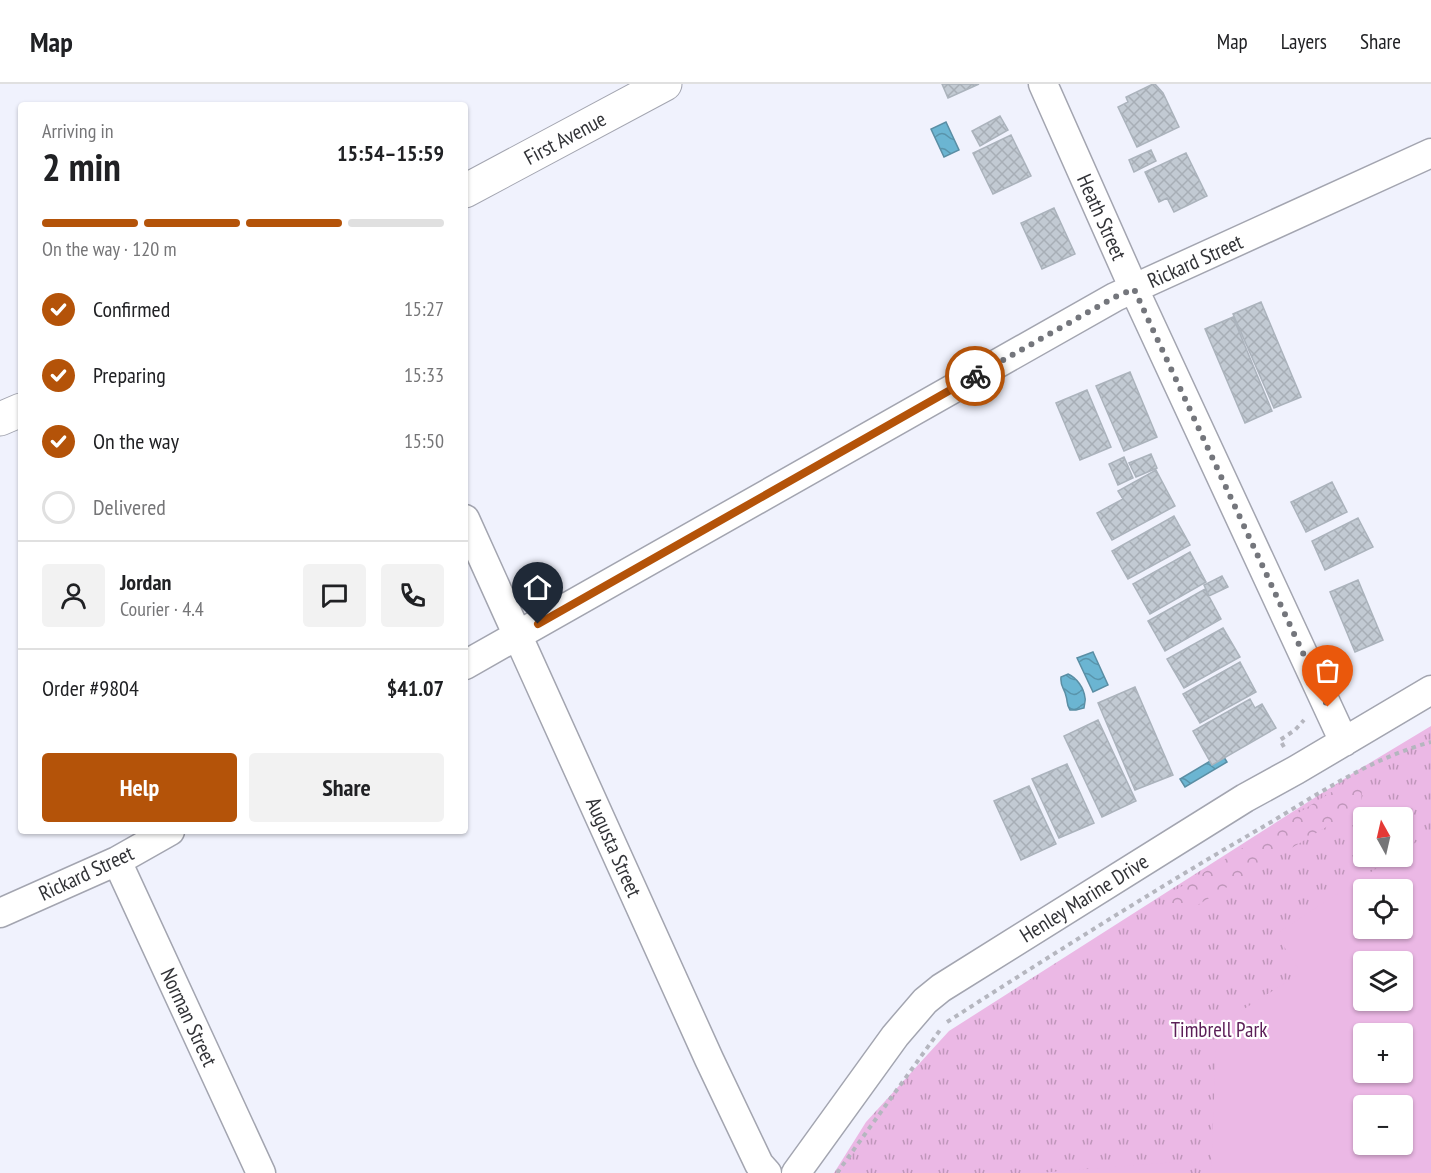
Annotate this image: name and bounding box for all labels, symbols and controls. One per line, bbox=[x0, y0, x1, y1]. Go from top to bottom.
text: Map bbox=[30, 23, 73, 60]
text: Map bbox=[1217, 28, 1248, 55]
text: Layers bbox=[1281, 28, 1327, 55]
text: Share bbox=[1360, 28, 1401, 55]
street label: First Avenue bbox=[519, 105, 611, 171]
text: Arriving in bbox=[42, 118, 114, 144]
text: 15:54–15:59 bbox=[337, 139, 444, 167]
text: 2 min bbox=[42, 141, 121, 192]
street label: Heath Street bbox=[1071, 170, 1133, 264]
street label: Rickard Street bbox=[1143, 228, 1247, 294]
text: On the way · 120 m bbox=[42, 236, 177, 262]
icon: check bbox=[42, 293, 75, 326]
text: Confirmed bbox=[93, 295, 170, 323]
text: 15:27 bbox=[404, 296, 444, 322]
courier bbox=[945, 346, 1005, 406]
icon: check bbox=[42, 359, 75, 392]
icon: bike bbox=[959, 360, 992, 393]
text: Preparing bbox=[93, 361, 166, 389]
text: 15:33 bbox=[404, 362, 444, 388]
icon: check bbox=[42, 425, 75, 458]
text: On the way bbox=[93, 427, 179, 455]
text: 15:50 bbox=[404, 428, 444, 454]
text: Delivered bbox=[93, 493, 166, 521]
pin bbox=[512, 562, 563, 624]
button: person bbox=[42, 564, 105, 627]
button: chat bbox=[303, 564, 366, 627]
button: phone bbox=[381, 564, 444, 627]
text: Jordan bbox=[120, 568, 171, 596]
icon: home bbox=[521, 571, 554, 604]
text: Courier · 4.4 bbox=[120, 596, 204, 622]
pin bbox=[1302, 645, 1353, 707]
icon: bag bbox=[1311, 654, 1344, 687]
text: Order #9804 bbox=[42, 674, 139, 702]
text: $41.07 bbox=[387, 674, 444, 702]
button: Help bbox=[42, 753, 237, 822]
button: Share bbox=[249, 753, 444, 822]
street label: Augusta Street bbox=[580, 793, 648, 901]
north arrow bbox=[1353, 807, 1413, 867]
map controls bbox=[1353, 807, 1413, 1155]
street label: Rickard Street bbox=[34, 839, 138, 907]
street label: Henley Marine Drive bbox=[1015, 848, 1153, 948]
button: locate bbox=[1353, 879, 1413, 939]
button: layers bbox=[1353, 951, 1413, 1011]
street label: Norman Street bbox=[155, 964, 224, 1071]
park label: Timbrell Park bbox=[1171, 1016, 1267, 1043]
button: + bbox=[1353, 1023, 1413, 1083]
button: − bbox=[1353, 1095, 1413, 1155]

